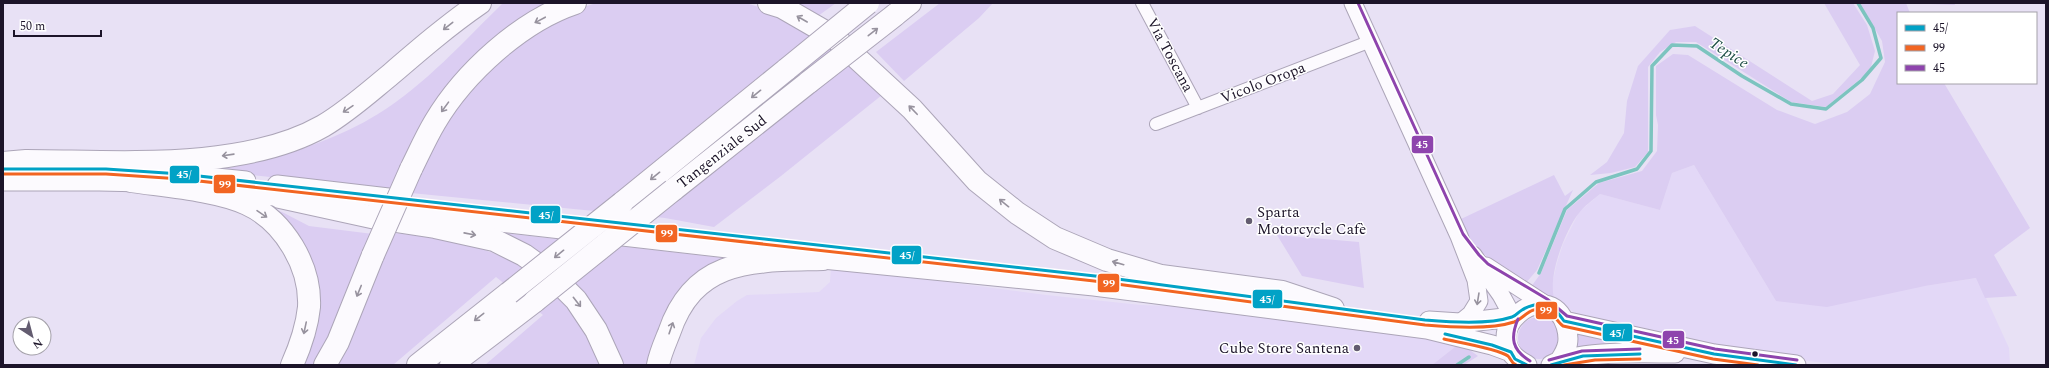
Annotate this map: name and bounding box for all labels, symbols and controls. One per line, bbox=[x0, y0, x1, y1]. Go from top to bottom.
scale bar bbox=[14, 12, 101, 38]
legend bbox=[1897, 12, 2037, 84]
one-way arrow bbox=[796, 14, 808, 22]
street label: Via Toscana bbox=[1141, 14, 1200, 97]
text: 50 m bbox=[20, 17, 45, 36]
one-way arrow bbox=[534, 17, 546, 25]
text: 45/ bbox=[1933, 19, 1948, 38]
one-way arrow bbox=[443, 22, 454, 30]
one-way arrow bbox=[868, 28, 879, 36]
water label: Tepice bbox=[1704, 31, 1754, 75]
text: 99 bbox=[1933, 39, 1945, 58]
street label: Vicolo Oropa bbox=[1217, 56, 1309, 110]
text: 45 bbox=[1933, 59, 1945, 78]
one-way arrow bbox=[751, 90, 762, 98]
one-way arrow bbox=[441, 102, 449, 113]
one-way arrow bbox=[343, 105, 354, 113]
one-way arrow bbox=[908, 105, 918, 115]
street label: Tangenziale Sud bbox=[672, 109, 772, 195]
line badge: 45 bbox=[1411, 135, 1434, 154]
text: 45 bbox=[1416, 136, 1428, 153]
one-way arrow bbox=[222, 151, 235, 159]
line badge: 45/ bbox=[169, 165, 200, 184]
text: 45/ bbox=[176, 166, 192, 183]
one-way arrow bbox=[650, 171, 661, 180]
line badge: 99 bbox=[213, 174, 236, 194]
text: 99 bbox=[219, 176, 231, 193]
one-way arrow bbox=[998, 198, 1009, 207]
place label: Sparta Motorcycle Cafè bbox=[1257, 201, 1366, 241]
line badge: 45/ bbox=[530, 205, 561, 224]
text: 45/ bbox=[538, 207, 554, 224]
one-way arrow bbox=[257, 210, 268, 218]
marker: Sparta Motorcycle Cafè bbox=[1244, 216, 1254, 226]
line badge: 99 bbox=[655, 224, 678, 243]
text: 99 bbox=[661, 225, 673, 242]
one-way arrow bbox=[463, 230, 476, 238]
line badge: 45/ bbox=[891, 245, 922, 265]
text: 45/ bbox=[899, 247, 915, 264]
one-way arrow bbox=[553, 249, 564, 258]
one-way arrow bbox=[1111, 259, 1124, 266]
line badge: 99 bbox=[1097, 273, 1120, 293]
text: 99 bbox=[1103, 275, 1115, 292]
one-way arrow bbox=[354, 285, 362, 297]
line badge: 45/ bbox=[1252, 289, 1283, 309]
text: 45/ bbox=[1259, 291, 1275, 308]
one-way arrow bbox=[1474, 292, 1482, 305]
one-way arrow bbox=[573, 297, 581, 308]
line badge: 99 bbox=[1535, 301, 1558, 320]
text: 99 bbox=[1540, 302, 1552, 319]
one-way arrow bbox=[473, 313, 484, 322]
north arrow bbox=[12, 316, 52, 356]
one-way arrow bbox=[300, 321, 308, 334]
one-way arrow bbox=[667, 322, 675, 334]
line badge: 45/ bbox=[1602, 323, 1633, 342]
text: 45/ bbox=[1609, 325, 1625, 342]
line badge: 45 bbox=[1662, 330, 1685, 349]
text: 45 bbox=[1667, 332, 1679, 349]
text: N bbox=[29, 334, 46, 353]
place label: Cube Store Santena bbox=[1219, 337, 1350, 360]
marker: Cube Store Santena bbox=[1352, 343, 1362, 353]
unlabelled marker bbox=[1750, 349, 1760, 359]

